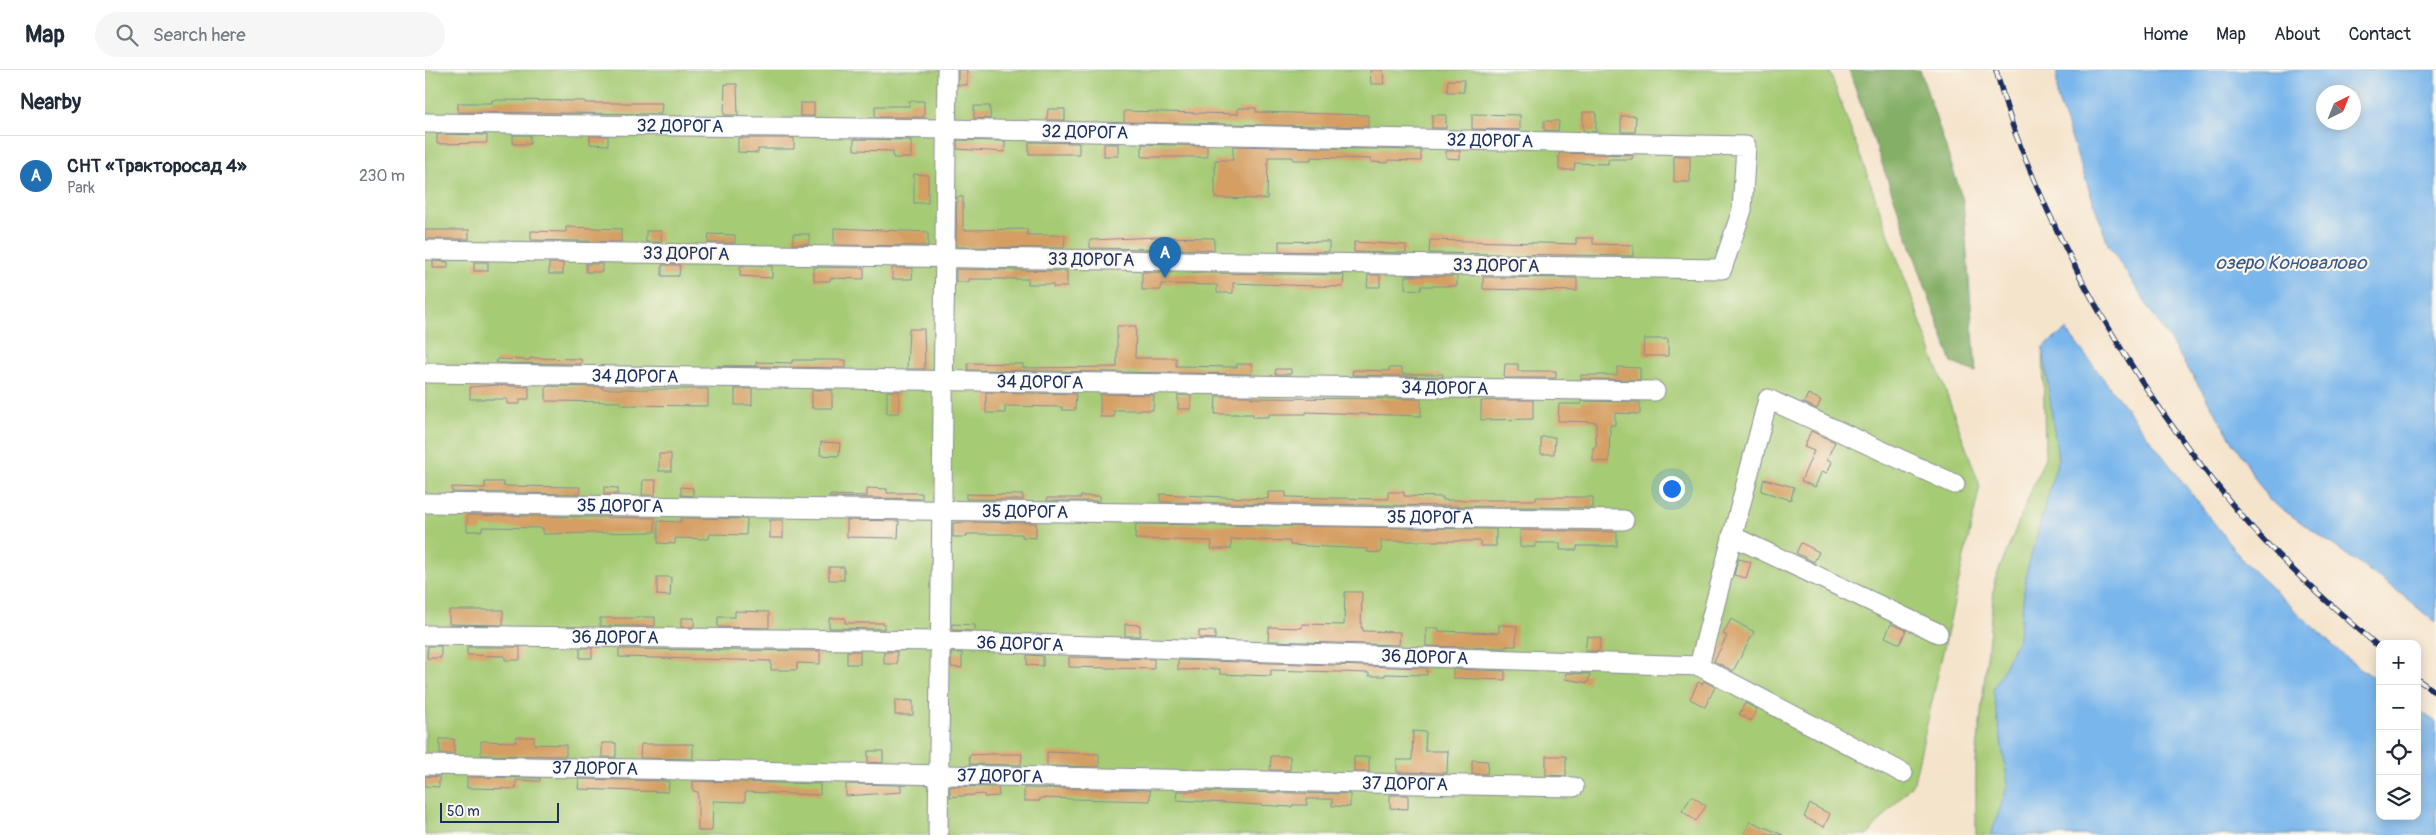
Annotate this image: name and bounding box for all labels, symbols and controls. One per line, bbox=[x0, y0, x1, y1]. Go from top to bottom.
search box bbox=[95, 12, 445, 57]
text: Map bbox=[25, 20, 65, 49]
icon: search bbox=[113, 21, 141, 49]
text: Search here bbox=[153, 23, 246, 47]
text: Home bbox=[2143, 23, 2188, 46]
text: Map bbox=[2216, 23, 2246, 46]
text: About bbox=[2274, 23, 2320, 46]
text: Contact bbox=[2348, 23, 2411, 46]
north arrow bbox=[2316, 85, 2361, 130]
text: Nearby bbox=[20, 89, 81, 116]
street label: 32 ДОРОГА bbox=[636, 114, 724, 138]
street label: 32 ДОРОГА bbox=[1041, 120, 1129, 144]
street label: 32 ДОРОГА bbox=[1446, 128, 1534, 153]
text: СНТ «Тракторосад 4» bbox=[67, 154, 247, 178]
text: A bbox=[31, 166, 41, 186]
text: 230 m bbox=[359, 166, 405, 186]
text: Park bbox=[67, 178, 95, 198]
pin: A bbox=[1149, 237, 1181, 278]
street label: 33 ДОРОГА bbox=[642, 242, 730, 266]
street label: 33 ДОРОГА bbox=[1047, 248, 1135, 272]
water label: озеро Коновалово bbox=[2216, 251, 2368, 275]
street label: 33 ДОРОГА bbox=[1452, 254, 1540, 278]
street label: 34 ДОРОГА bbox=[591, 364, 679, 388]
street label: 34 ДОРОГА bbox=[996, 370, 1084, 394]
street label: 34 ДОРОГА bbox=[1401, 376, 1489, 400]
your location bbox=[1659, 476, 1685, 502]
street label: 35 ДОРОГА bbox=[576, 494, 664, 518]
street label: 35 ДОРОГА bbox=[981, 499, 1069, 524]
street label: 35 ДОРОГА bbox=[1386, 505, 1474, 529]
street label: 36 ДОРОГА bbox=[571, 625, 659, 649]
street label: 36 ДОРОГА bbox=[976, 631, 1064, 657]
map controls bbox=[2376, 640, 2421, 820]
button: + bbox=[2376, 640, 2421, 685]
street label: 36 ДОРОГА bbox=[1381, 644, 1469, 670]
button: − bbox=[2376, 685, 2421, 730]
button: locate bbox=[2376, 730, 2421, 775]
street label: 37 ДОРОГА bbox=[552, 756, 639, 781]
street label: 37 ДОРОГА bbox=[956, 764, 1044, 788]
street label: 37 ДОРОГА bbox=[1361, 771, 1449, 796]
button: layers bbox=[2376, 775, 2421, 820]
scale bar bbox=[440, 800, 559, 823]
text: 50 m bbox=[447, 803, 480, 820]

